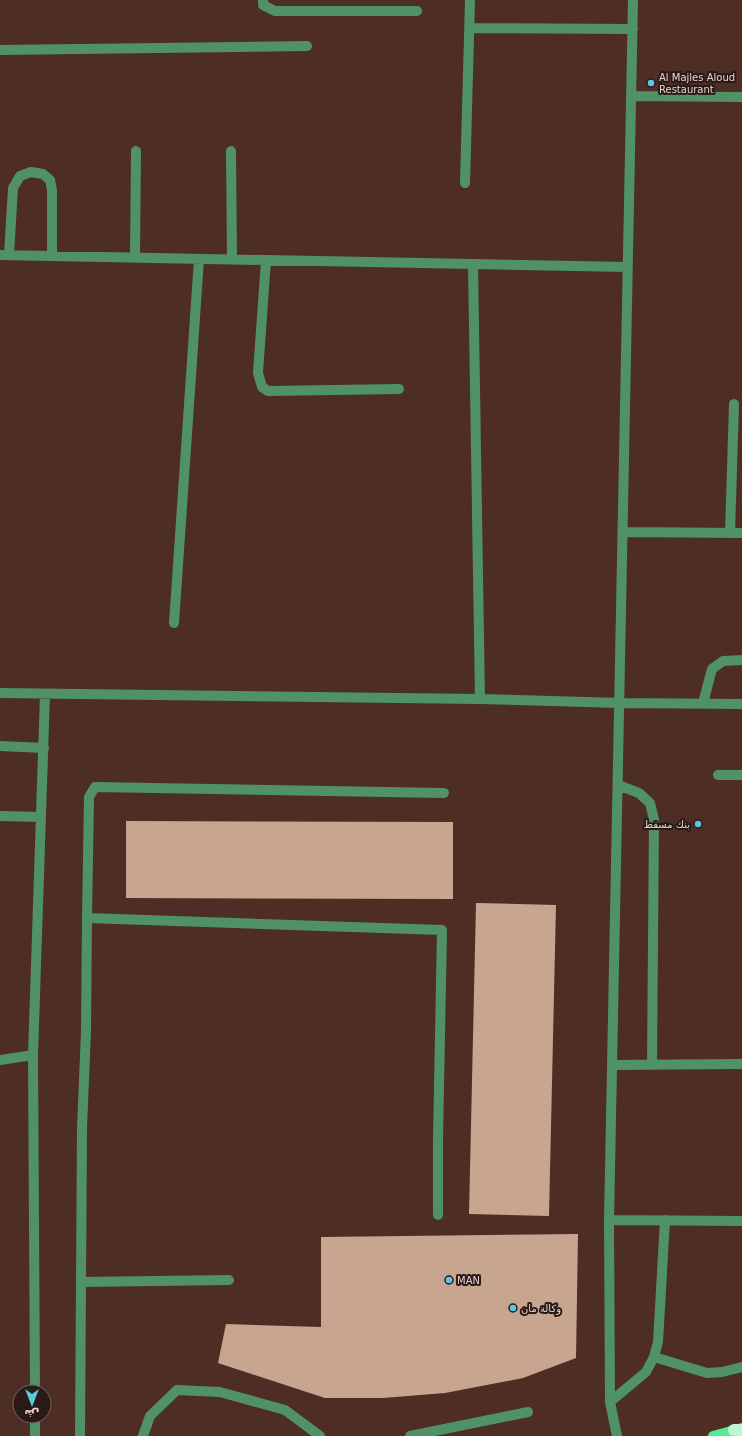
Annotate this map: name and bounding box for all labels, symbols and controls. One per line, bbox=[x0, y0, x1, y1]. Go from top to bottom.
place label: Al Majles Aloud Restaurant bbox=[659, 72, 735, 95]
marker: Al Majles Aloud Restaurant bbox=[646, 78, 656, 88]
place label: بنك مسقط bbox=[644, 819, 690, 830]
marker: بنك مسقط bbox=[693, 819, 703, 829]
marker: MAN bbox=[444, 1275, 454, 1285]
place label: MAN bbox=[457, 1275, 480, 1286]
marker: وكالة مان bbox=[508, 1303, 518, 1313]
place label: وكالة مان bbox=[521, 1303, 561, 1315]
north arrow bbox=[12, 1384, 52, 1424]
text: ش bbox=[24, 1407, 40, 1420]

